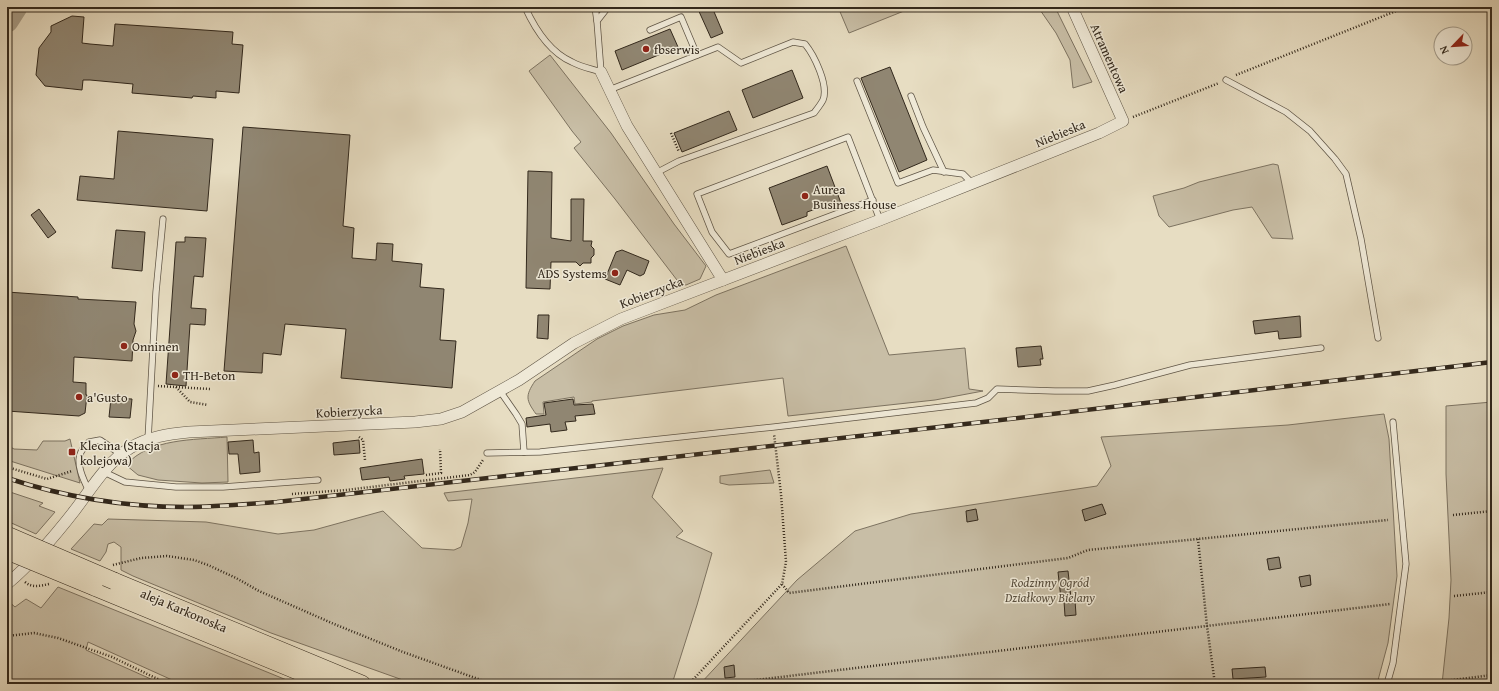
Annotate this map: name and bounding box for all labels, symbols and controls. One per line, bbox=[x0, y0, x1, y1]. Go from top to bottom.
street label: Atramentowa bbox=[1086, 21, 1134, 97]
north arrow bbox=[1433, 26, 1473, 66]
place label: fbserwis bbox=[654, 40, 700, 59]
text: N bbox=[1435, 43, 1453, 57]
marker: fbserwis bbox=[641, 44, 651, 54]
street label: Niebieska bbox=[1032, 114, 1089, 152]
place label: Aurea Business House bbox=[813, 180, 896, 214]
marker: Aurea Business House bbox=[800, 191, 810, 201]
street label: Niebieska bbox=[731, 233, 788, 270]
place label: ADS Systems bbox=[538, 264, 607, 283]
marker: ADS Systems bbox=[610, 268, 620, 278]
street label: Kobierzycka bbox=[617, 271, 686, 313]
place label: Onninen bbox=[132, 337, 180, 356]
marker: Onninen bbox=[119, 341, 129, 351]
place label: TH-Beton bbox=[183, 366, 236, 385]
marker: TH-Beton bbox=[170, 370, 180, 380]
place label: a'Gusto bbox=[87, 388, 128, 407]
marker: a'Gusto bbox=[74, 392, 84, 402]
street label: Kobierzycka bbox=[315, 400, 384, 423]
place label: Klecina (Stacja kolejowa) bbox=[80, 436, 161, 470]
marker: Klecina (Stacja kolejowa) bbox=[67, 447, 77, 457]
park label: Rodzinny Ogród Działkowy Bielany bbox=[1004, 573, 1095, 607]
street label: aleja Karkonoska bbox=[138, 584, 231, 638]

